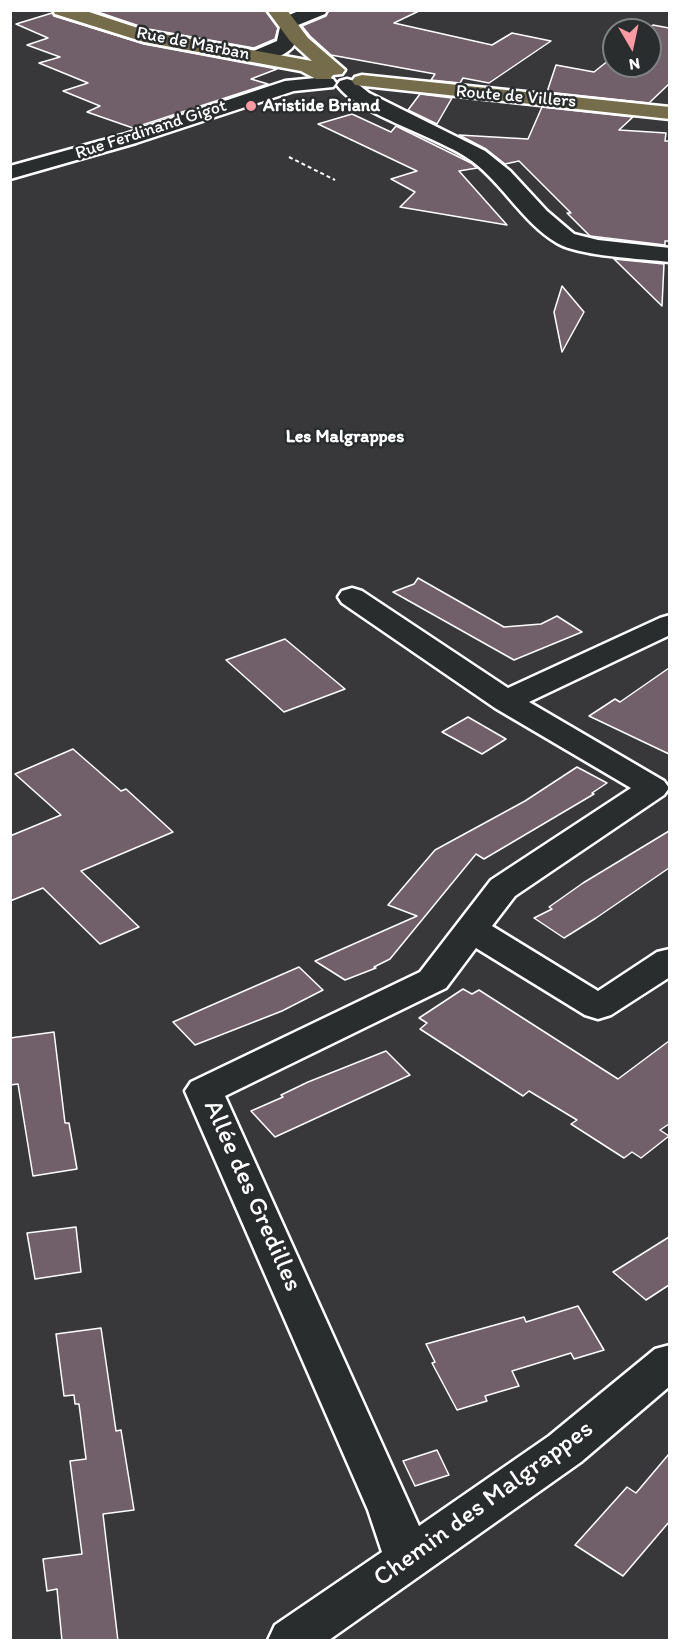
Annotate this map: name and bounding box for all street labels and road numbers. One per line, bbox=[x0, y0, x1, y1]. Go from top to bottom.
street label: Rue de Marban bbox=[134, 22, 252, 66]
street label: Route de Villers bbox=[455, 81, 577, 113]
street label: Rue Ferdinand Gigot bbox=[73, 95, 229, 165]
street label: Allée des Gredilles bbox=[196, 1096, 308, 1296]
street label: Chemin des Malgrappes bbox=[368, 1414, 600, 1594]

